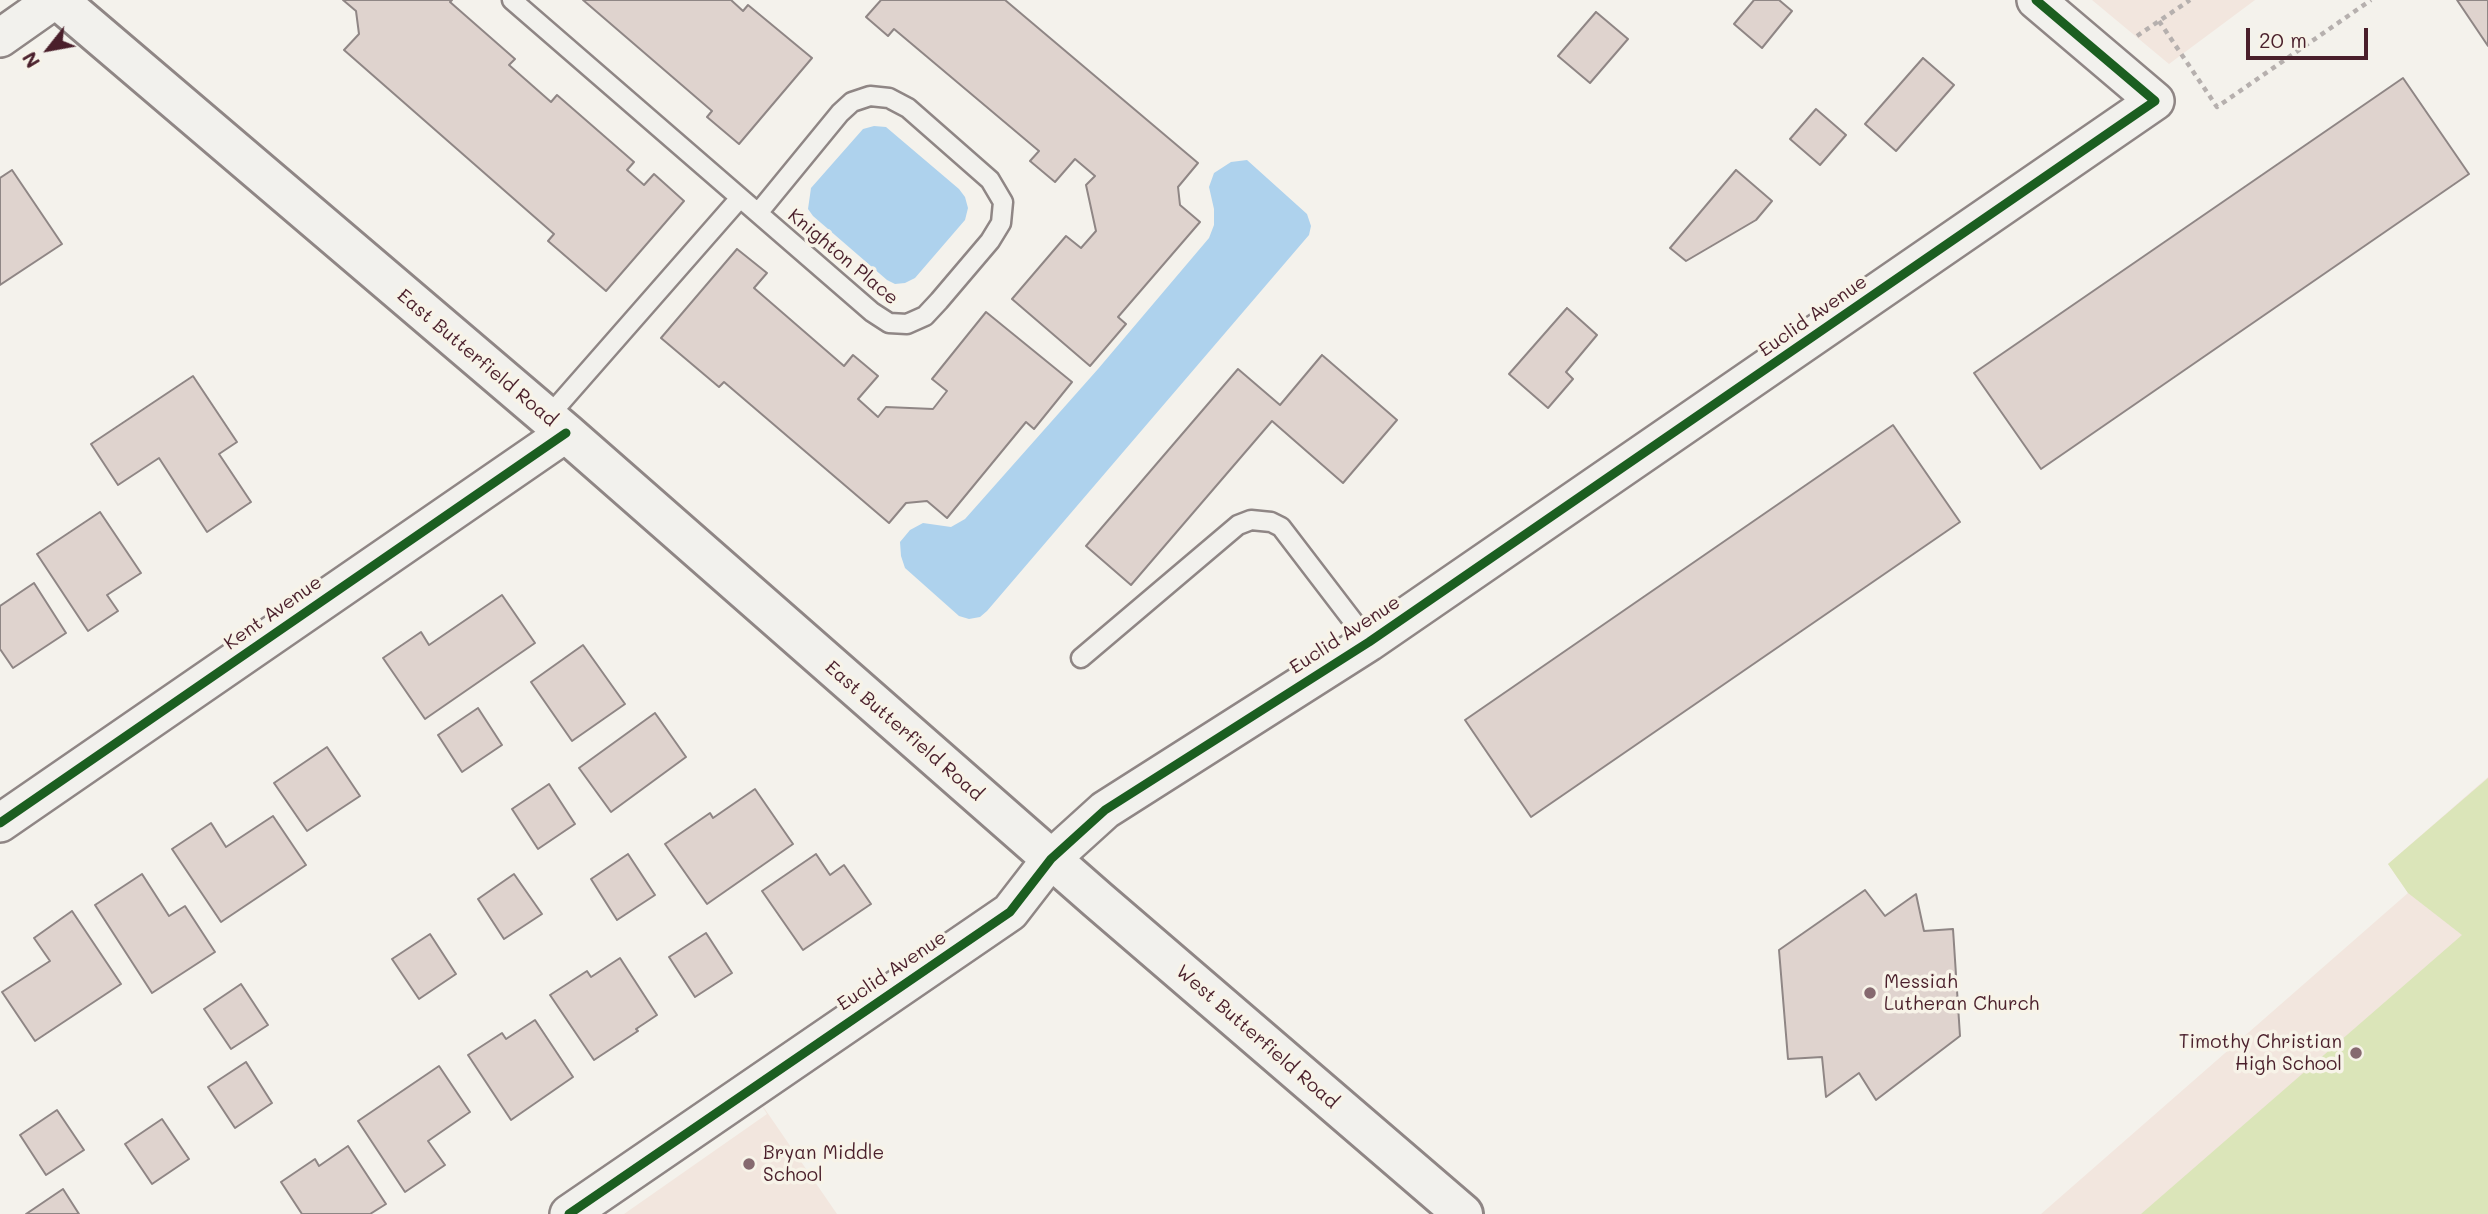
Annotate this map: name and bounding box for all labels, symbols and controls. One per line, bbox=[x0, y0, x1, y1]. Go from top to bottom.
north arrow bbox=[14, 14, 84, 84]
scale bar bbox=[2250, 14, 2372, 58]
text: 20 m bbox=[2259, 26, 2307, 53]
text: N bbox=[16, 47, 45, 73]
street label: Knighton Place bbox=[783, 204, 903, 310]
street label: Euclid Avenue bbox=[1754, 270, 1872, 362]
street label: East Butterfield Road bbox=[392, 284, 562, 432]
street label: Kent Avenue bbox=[220, 571, 326, 655]
street label: Euclid Avenue bbox=[1286, 591, 1404, 679]
street label: East Butterfield Road bbox=[820, 656, 988, 806]
street label: Euclid Avenue bbox=[833, 926, 951, 1016]
street label: West Butterfield Road bbox=[1171, 960, 1343, 1114]
place label: Messiah Lutheran Church bbox=[1884, 971, 2039, 1015]
marker: Messiah Lutheran Church bbox=[1862, 985, 1878, 1001]
place label: Timothy Christian High School bbox=[2179, 1031, 2342, 1075]
marker: Timothy Christian High School bbox=[2348, 1045, 2364, 1061]
place label: Bryan Middle School bbox=[763, 1142, 884, 1186]
marker: Bryan Middle School bbox=[741, 1156, 757, 1172]

